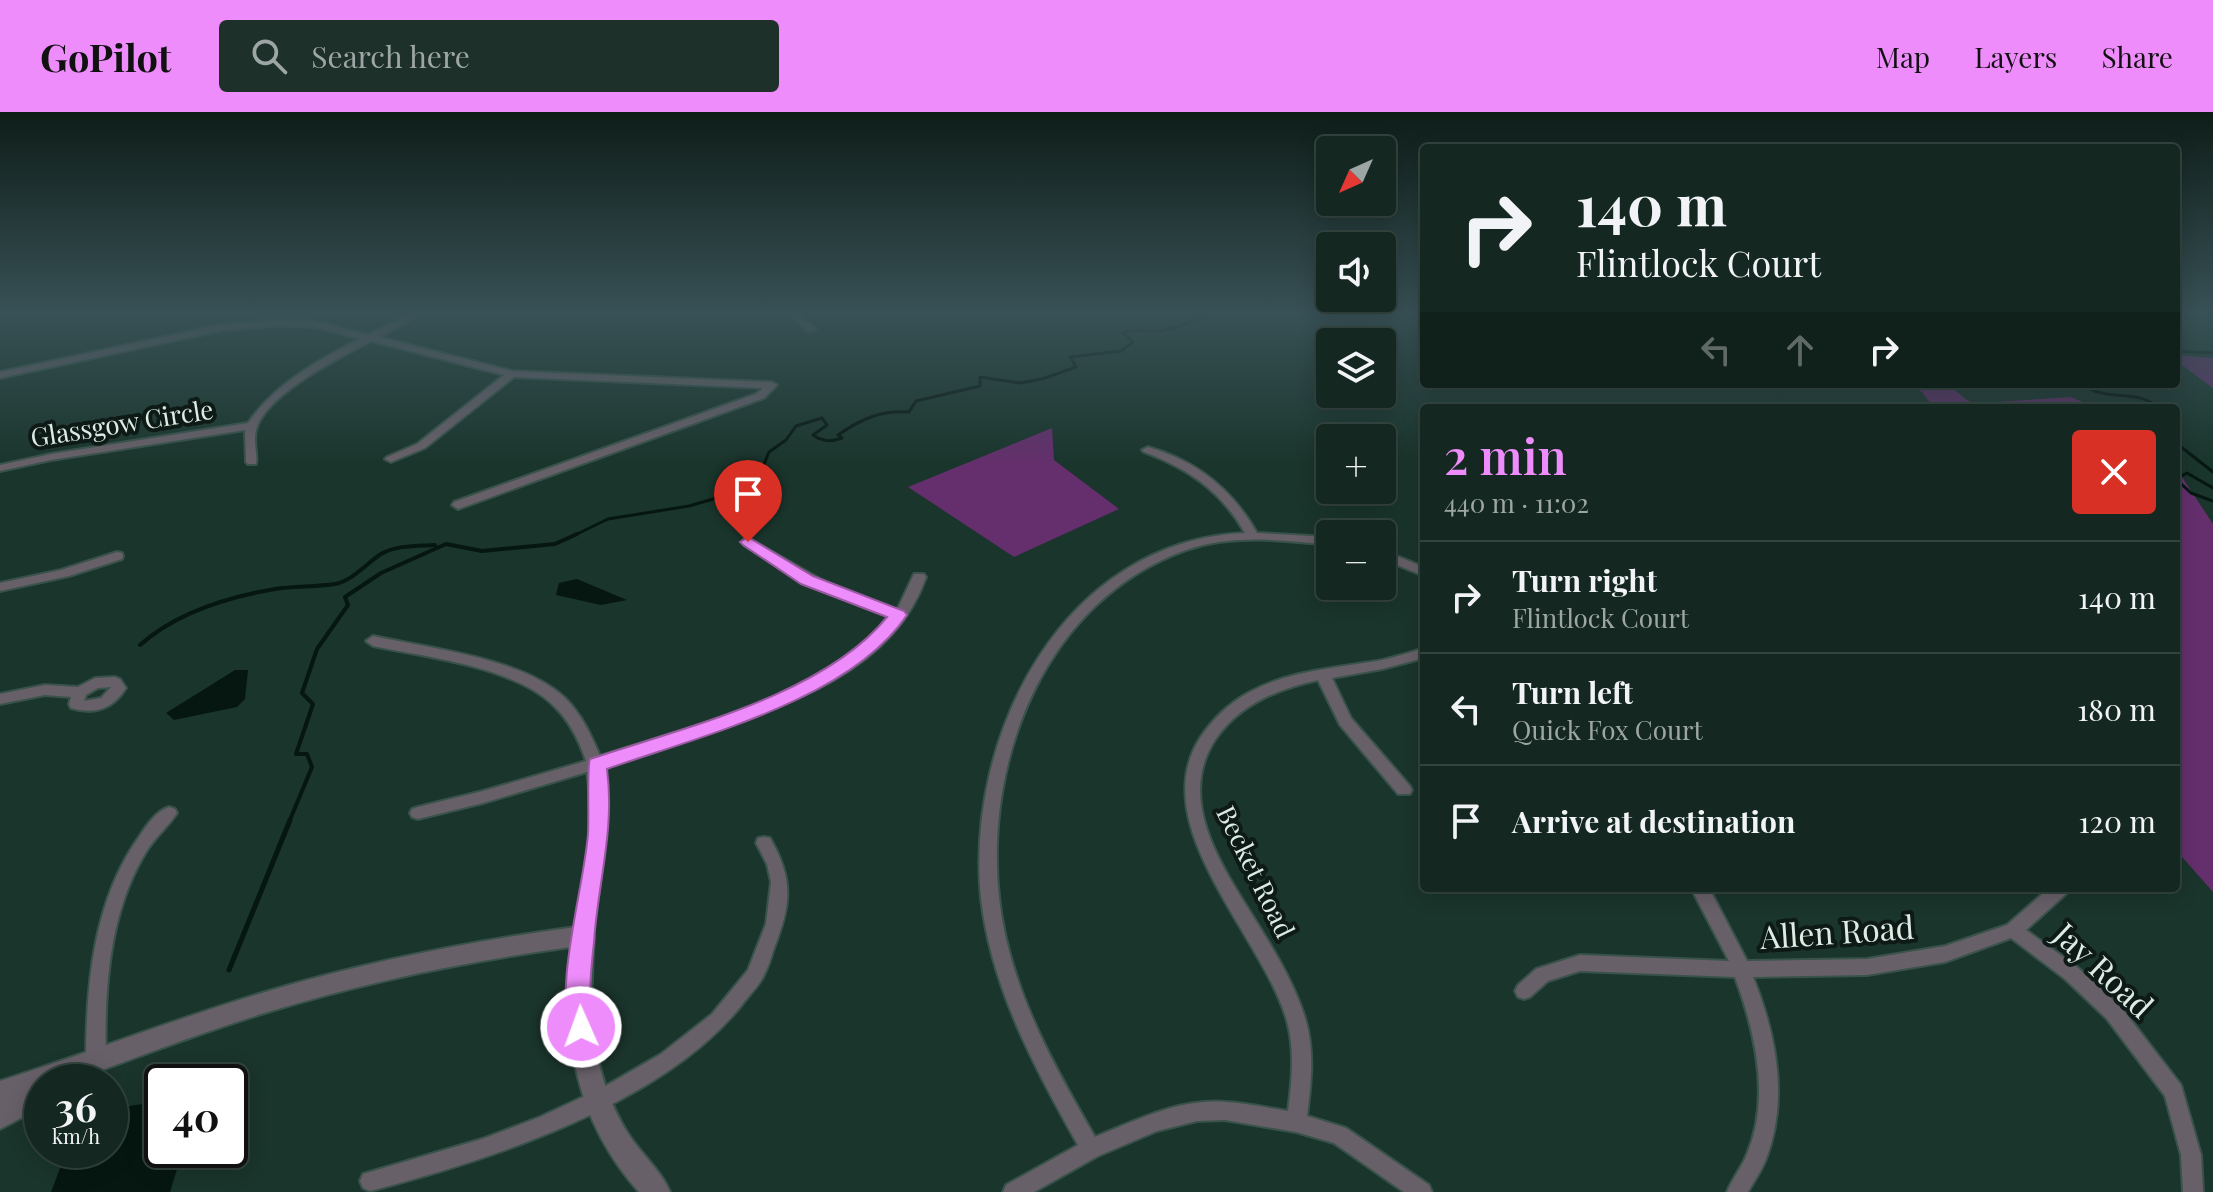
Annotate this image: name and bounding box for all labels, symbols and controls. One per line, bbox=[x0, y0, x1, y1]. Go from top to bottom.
search box bbox=[219, 20, 779, 92]
text: GoPilot bbox=[40, 31, 171, 82]
icon: search bbox=[247, 34, 291, 78]
text: Search here bbox=[311, 36, 470, 76]
text: Map bbox=[1876, 38, 1930, 75]
text: Layers bbox=[1974, 38, 2057, 75]
text: Share bbox=[2101, 38, 2173, 75]
north arrow bbox=[1316, 136, 1396, 216]
map controls bbox=[1316, 136, 1396, 600]
text: 140 m bbox=[1576, 166, 1727, 241]
icon: right bbox=[1444, 176, 1548, 280]
button: sound bbox=[1316, 232, 1396, 312]
text: Flintlock Court bbox=[1576, 238, 1821, 286]
button: layers bbox=[1316, 328, 1396, 408]
icon: left bbox=[1694, 328, 1738, 372]
icon: ahead bbox=[1778, 328, 1822, 372]
icon: right bbox=[1862, 328, 1906, 372]
street label: Glassgow Circle bbox=[28, 391, 216, 454]
text: 2 min bbox=[1444, 423, 1567, 487]
button: + bbox=[1316, 424, 1396, 504]
button: close bbox=[2072, 430, 2156, 514]
pin bbox=[714, 460, 782, 542]
icon: arrive bbox=[726, 472, 770, 516]
text: 440 m · 11:02 bbox=[1444, 485, 1589, 520]
button: − bbox=[1316, 520, 1396, 600]
text: Turn right bbox=[1512, 560, 1657, 600]
icon: right bbox=[1444, 575, 1488, 619]
text: 140 m bbox=[2078, 577, 2156, 617]
text: Flintlock Court bbox=[1512, 600, 1689, 635]
text: Turn left bbox=[1512, 672, 1633, 712]
icon: left bbox=[1444, 687, 1488, 731]
text: 180 m bbox=[2077, 689, 2156, 729]
text: Quick Fox Court bbox=[1512, 712, 1703, 747]
street label: Becket Road bbox=[1209, 799, 1303, 943]
icon: arrive bbox=[1444, 799, 1488, 843]
text: Arrive at destination bbox=[1512, 801, 1795, 841]
text: 120 m bbox=[2078, 801, 2156, 841]
street label: Allen Road bbox=[1757, 904, 1915, 957]
street label: Jay Road bbox=[2045, 911, 2164, 1026]
position arrow bbox=[539, 985, 623, 1069]
speed limit sign: 40 bbox=[144, 1064, 248, 1168]
text: 36 bbox=[55, 1079, 97, 1132]
text: km/h bbox=[52, 1122, 100, 1149]

